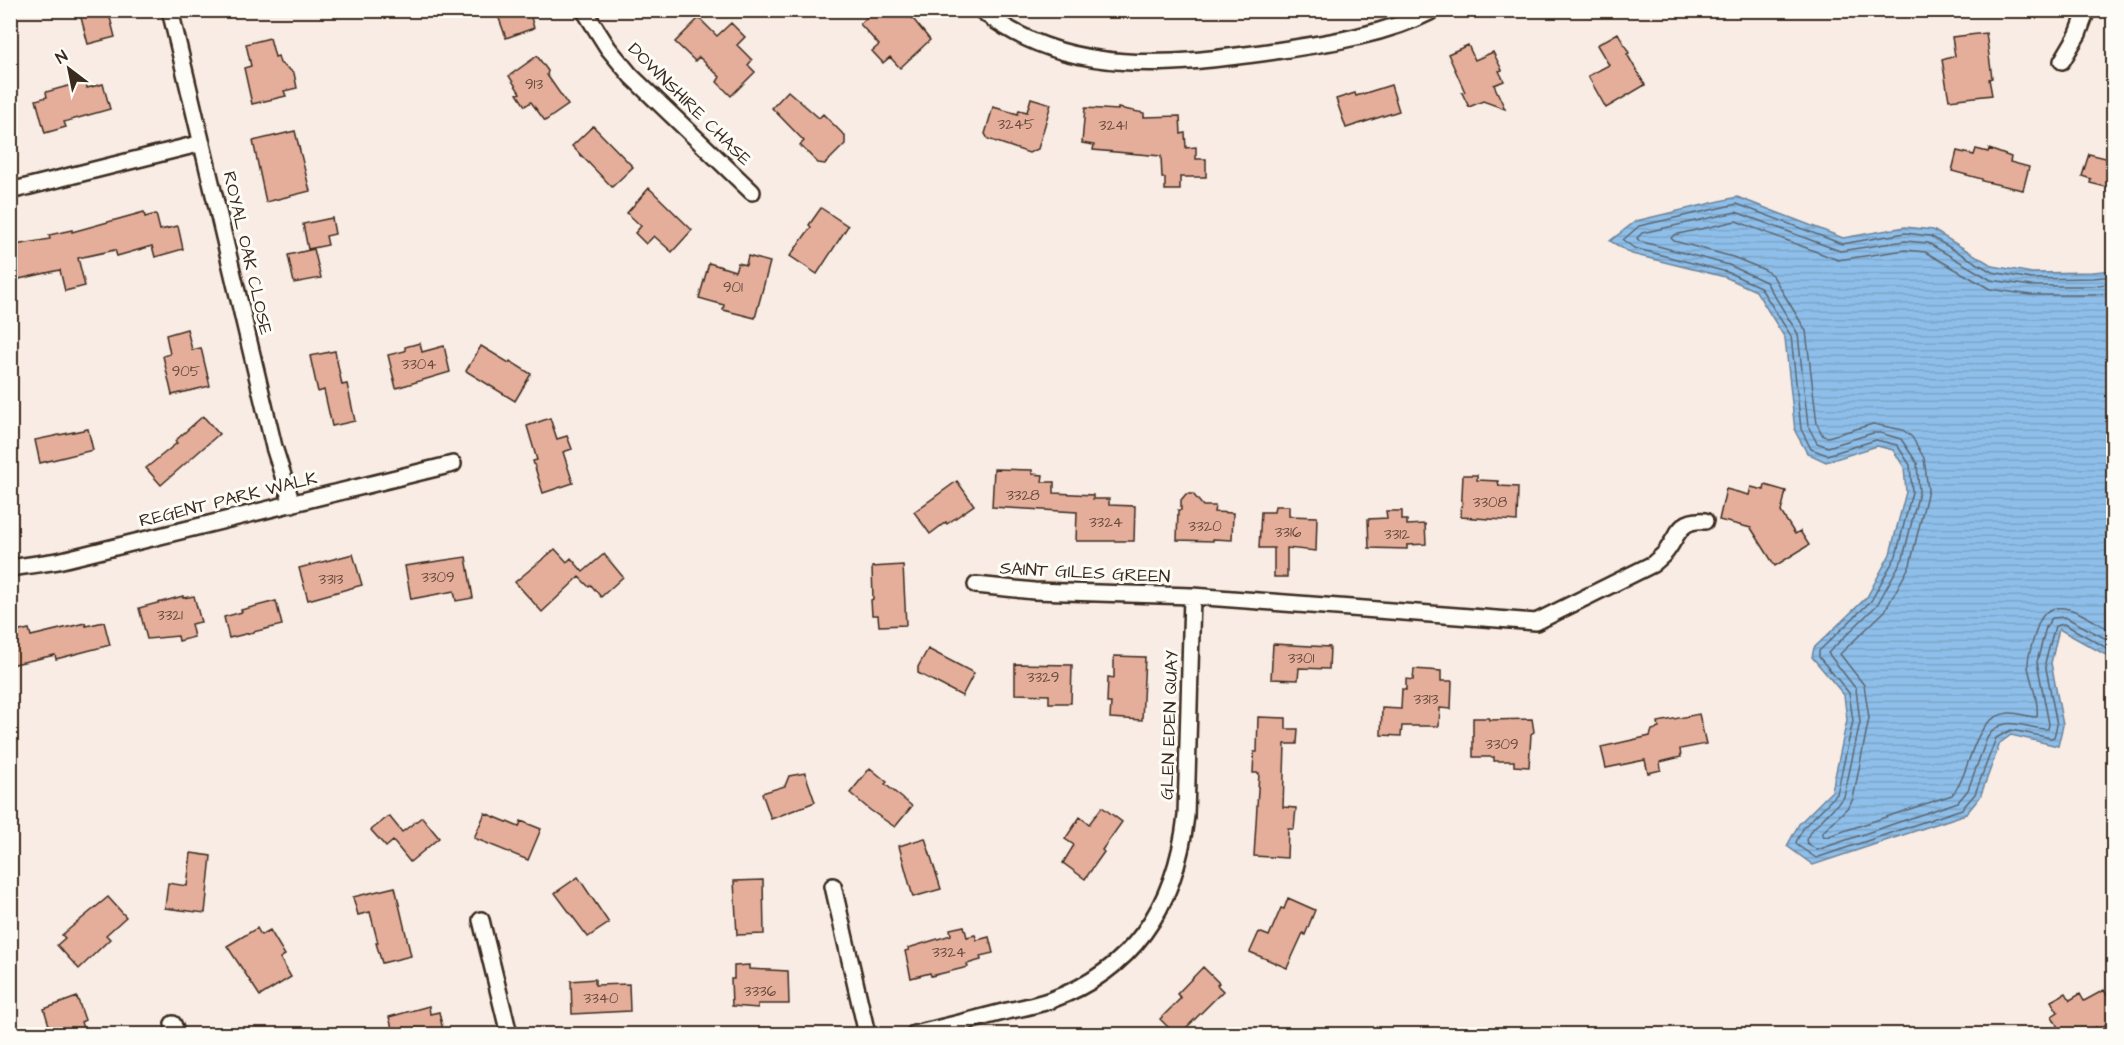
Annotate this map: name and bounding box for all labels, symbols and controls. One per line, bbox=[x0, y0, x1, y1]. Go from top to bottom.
street label: DOWNSHIRE CHASE bbox=[622, 37, 757, 172]
north arrow bbox=[39, 39, 99, 99]
text: N bbox=[51, 45, 72, 69]
house number: 913 bbox=[525, 74, 543, 95]
house number: 3245 bbox=[997, 114, 1035, 135]
house number: 3241 bbox=[1099, 115, 1127, 136]
street label: ROYAL OAK CLOSE bbox=[217, 169, 279, 338]
house number: 901 bbox=[723, 277, 743, 298]
house number: 3304 bbox=[402, 354, 436, 375]
house number: 905 bbox=[172, 361, 201, 382]
street label: REGENT PARK WALK bbox=[137, 465, 320, 534]
house number: 3328 bbox=[1006, 485, 1040, 506]
house number: 3308 bbox=[1473, 492, 1508, 513]
house number: 3324 bbox=[1089, 512, 1123, 533]
house number: 3320 bbox=[1188, 516, 1222, 537]
house number: 3316 bbox=[1275, 522, 1302, 543]
house number: 3312 bbox=[1384, 524, 1410, 545]
street label: SAINT GILES GREEN bbox=[999, 556, 1171, 589]
house number: 3309 bbox=[421, 567, 455, 588]
house number: 3313 bbox=[319, 569, 344, 590]
house number: 3321 bbox=[157, 605, 183, 626]
house number: 3301 bbox=[1288, 648, 1314, 669]
street label: GLEN EDEN QUAY bbox=[1154, 649, 1185, 800]
house number: 3329 bbox=[1027, 667, 1059, 688]
house number: 3313 bbox=[1414, 689, 1439, 710]
house number: 3309 bbox=[1485, 734, 1519, 755]
house number: 3324 bbox=[932, 942, 966, 963]
house number: 3336 bbox=[744, 981, 777, 1002]
house number: 3340 bbox=[584, 988, 619, 1009]

